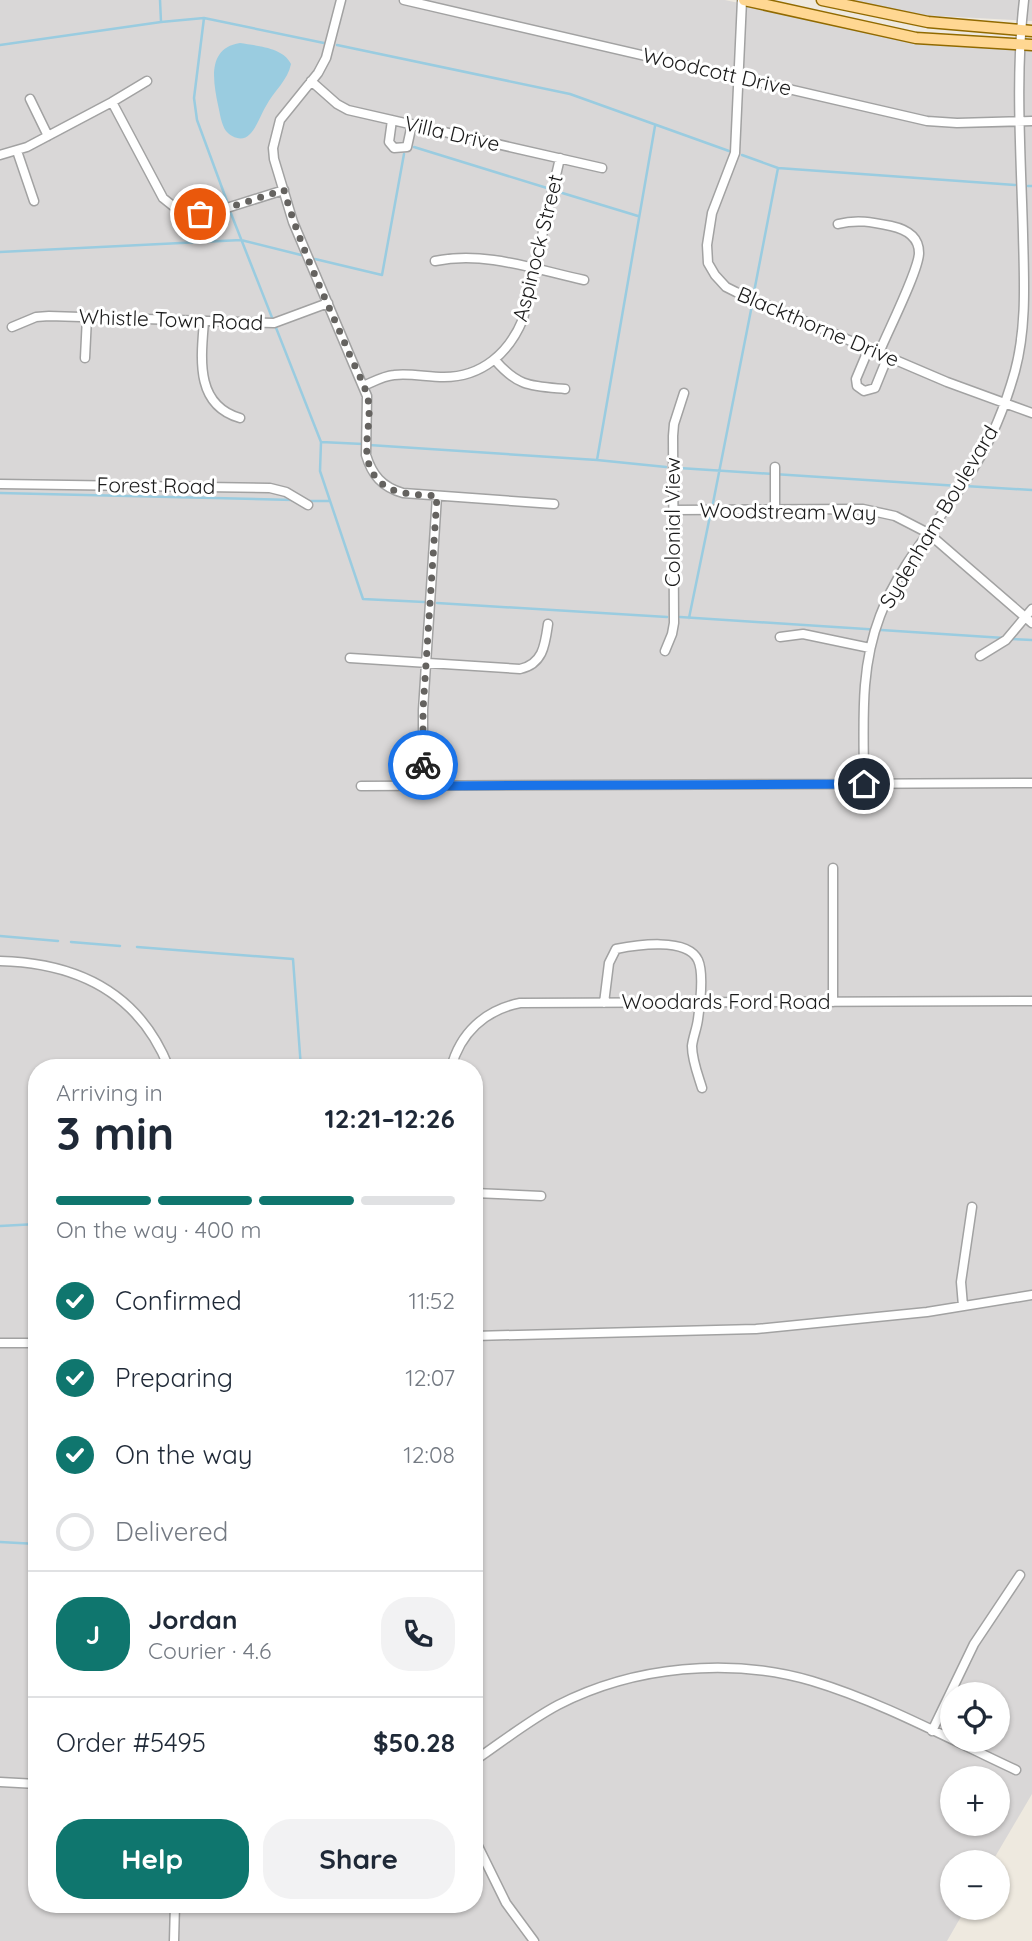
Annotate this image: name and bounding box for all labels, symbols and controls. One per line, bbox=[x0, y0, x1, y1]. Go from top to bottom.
street label: Woodcott Drive bbox=[640, 41, 794, 101]
street label: Villa Drive bbox=[402, 109, 502, 157]
street label: Aspinock Street bbox=[506, 171, 568, 324]
pin bbox=[170, 184, 230, 244]
icon: bag bbox=[181, 195, 219, 233]
street label: Blackthorne Drive bbox=[734, 280, 903, 372]
street label: Whistle Town Road bbox=[78, 303, 264, 335]
street label: Sydenham Boulevard bbox=[873, 420, 1003, 613]
street label: Colonial View bbox=[659, 457, 685, 587]
street label: Forest Road bbox=[97, 471, 216, 499]
street label: Woodstream Way bbox=[699, 496, 877, 526]
courier bbox=[388, 730, 458, 800]
icon: bike bbox=[404, 746, 442, 784]
pin bbox=[834, 754, 894, 814]
icon: home bbox=[845, 765, 883, 803]
street label: Woodards Ford Road bbox=[621, 988, 831, 1014]
text: Arriving in bbox=[56, 1078, 163, 1107]
text: 12:21–12:26 bbox=[325, 1102, 455, 1135]
text: 3 min bbox=[56, 1104, 174, 1162]
text: On the way · 400 m bbox=[56, 1215, 262, 1244]
icon: check bbox=[56, 1282, 94, 1320]
text: Confirmed bbox=[115, 1284, 242, 1317]
text: 11:52 bbox=[408, 1286, 455, 1315]
icon: check bbox=[56, 1359, 94, 1397]
text: Preparing bbox=[115, 1361, 233, 1394]
text: 12:07 bbox=[405, 1363, 455, 1392]
icon: check bbox=[56, 1436, 94, 1474]
text: On the way bbox=[115, 1438, 253, 1471]
text: 12:08 bbox=[403, 1440, 455, 1469]
text: Delivered bbox=[115, 1515, 228, 1548]
button: phone bbox=[381, 1597, 455, 1671]
text: Jordan bbox=[148, 1603, 237, 1636]
text: J bbox=[86, 1618, 100, 1651]
text: Courier · 4.6 bbox=[148, 1636, 271, 1665]
map controls bbox=[940, 1682, 1010, 1920]
button: locate bbox=[940, 1682, 1010, 1752]
text: Order #5495 bbox=[56, 1726, 206, 1759]
text: $50.28 bbox=[373, 1726, 455, 1759]
button: + bbox=[940, 1766, 1010, 1836]
button: Help bbox=[56, 1819, 249, 1899]
button: Share bbox=[263, 1819, 455, 1899]
button: − bbox=[940, 1850, 1010, 1920]

